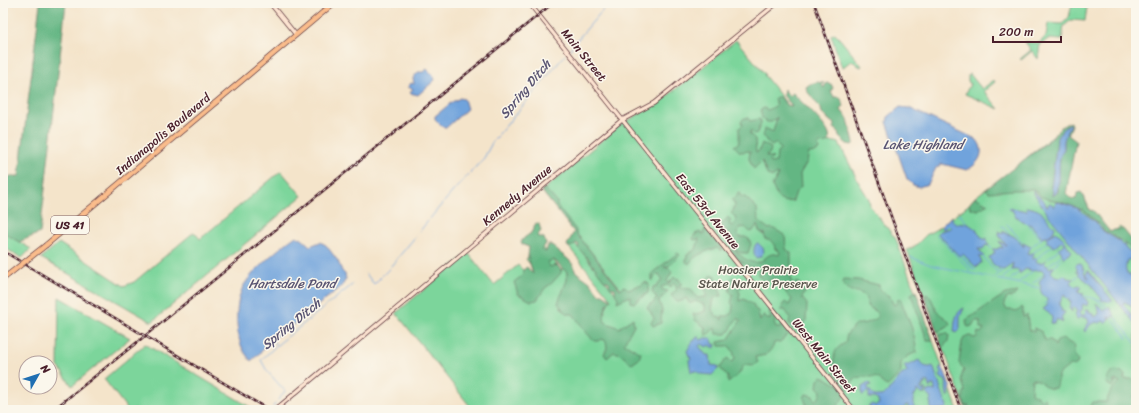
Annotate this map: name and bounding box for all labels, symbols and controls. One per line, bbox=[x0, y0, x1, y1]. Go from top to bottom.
scale bar bbox=[993, 18, 1061, 44]
text: 200 m bbox=[999, 21, 1033, 43]
street label: Main Street bbox=[555, 23, 613, 87]
water label: Spring Ditch bbox=[493, 53, 557, 124]
street label: Indianapolis Boulevard bbox=[110, 86, 217, 181]
water label: Lake Highland bbox=[883, 133, 967, 156]
street label: Kennedy Avenue bbox=[477, 159, 557, 231]
street label: East 53rd Avenue bbox=[670, 168, 746, 254]
road number: US 41 bbox=[51, 216, 89, 234]
park label: Hoosier Prairie State Nature Preserve bbox=[698, 259, 818, 295]
water label: Hartsdale Pond bbox=[248, 272, 340, 295]
water label: Spring Ditch bbox=[256, 292, 327, 355]
street label: West Main Street bbox=[786, 313, 862, 400]
north arrow bbox=[18, 355, 58, 395]
text: N bbox=[35, 359, 55, 378]

